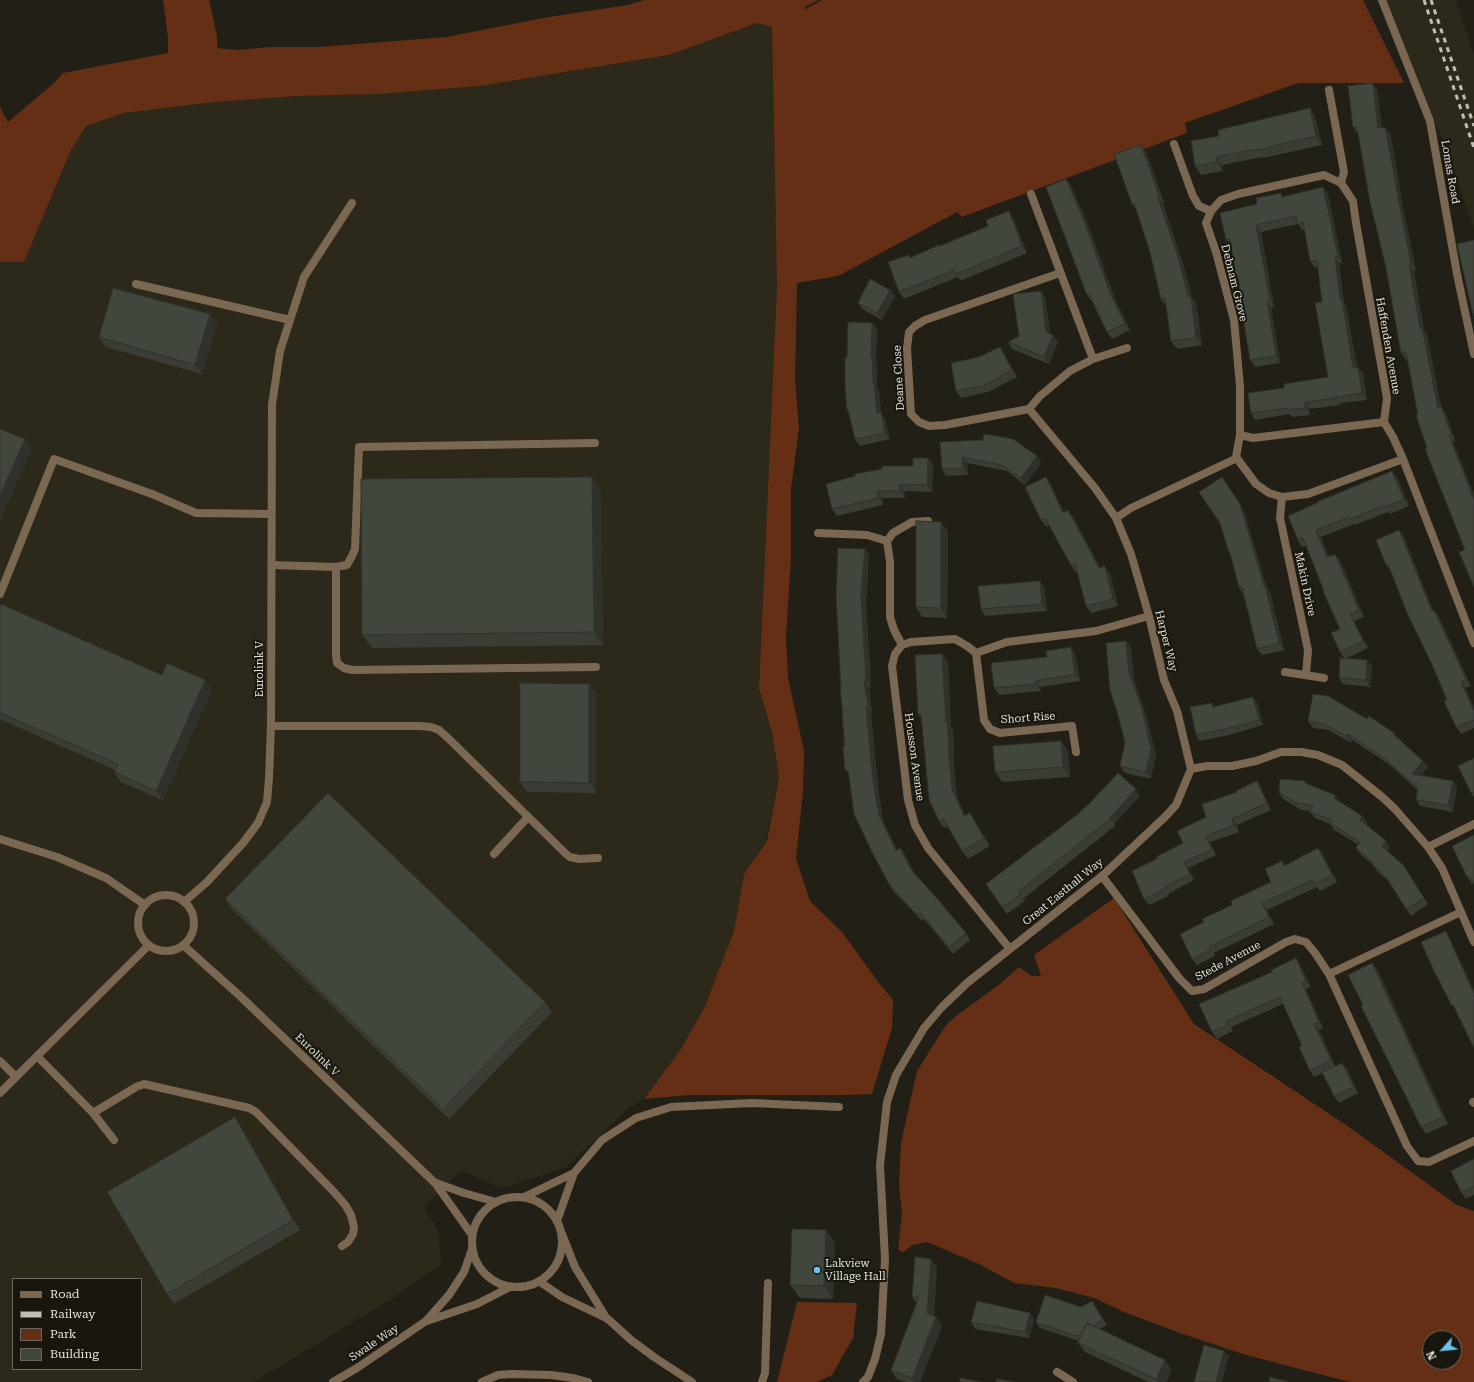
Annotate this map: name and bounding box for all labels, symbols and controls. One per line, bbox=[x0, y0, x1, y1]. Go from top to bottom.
street label: Lomas Road bbox=[1438, 139, 1462, 205]
street label: Debnam Grove bbox=[1218, 243, 1250, 323]
street label: Haffenden Avenue bbox=[1373, 296, 1403, 396]
street label: Deane Close bbox=[891, 345, 907, 411]
street label: Makin Drive bbox=[1292, 551, 1318, 617]
street label: Harper Way bbox=[1152, 609, 1180, 673]
street label: Eurolink V bbox=[253, 641, 267, 697]
street label: Short Rise bbox=[1000, 710, 1056, 726]
street label: Housson Avenue bbox=[901, 712, 927, 802]
street label: Great Easthall Way bbox=[1020, 856, 1106, 928]
street label: Stede Avenue bbox=[1193, 938, 1263, 984]
street label: Eurolink V bbox=[292, 1031, 342, 1079]
place label: Lakview Village Hall bbox=[825, 1257, 886, 1283]
marker: Lakview Village Hall bbox=[812, 1265, 822, 1275]
legend bbox=[12, 1278, 142, 1370]
text: Road bbox=[50, 1287, 79, 1301]
text: Railway bbox=[50, 1307, 95, 1321]
street label: Swale Way bbox=[347, 1322, 401, 1364]
text: Park bbox=[50, 1327, 76, 1341]
north arrow bbox=[1422, 1330, 1462, 1370]
text: Building bbox=[50, 1347, 99, 1361]
text: N bbox=[1424, 1348, 1439, 1362]

